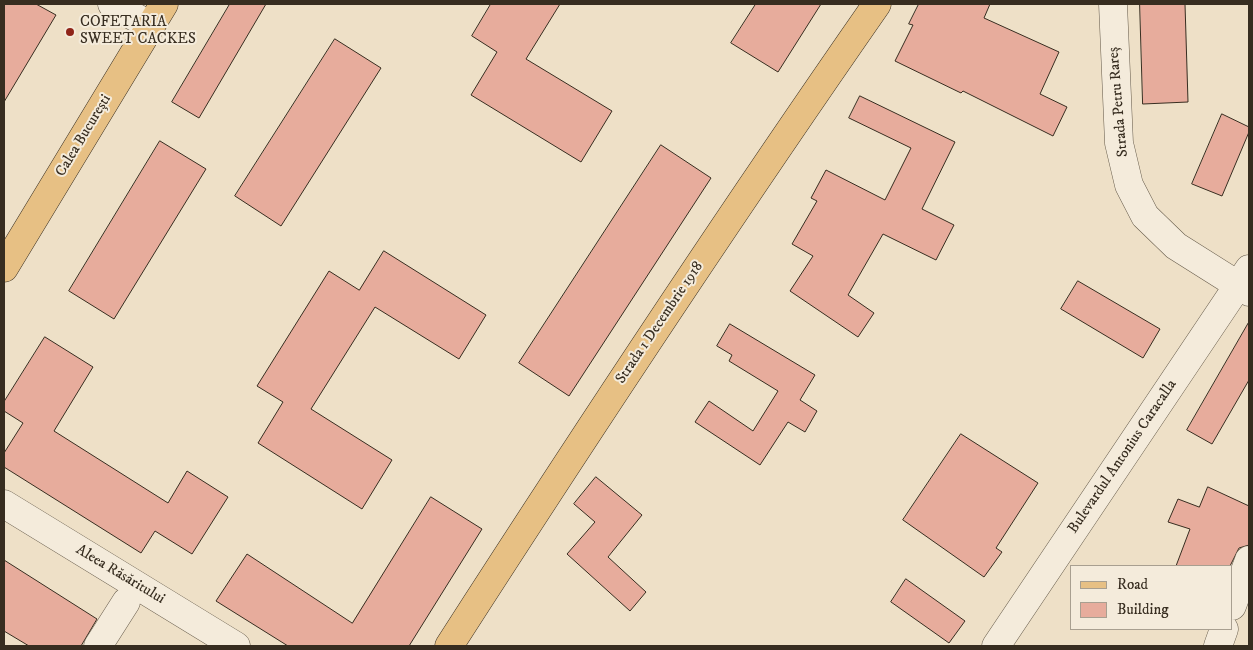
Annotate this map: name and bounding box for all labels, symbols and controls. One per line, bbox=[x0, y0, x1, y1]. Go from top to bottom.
place label: COFETARIA SWEET CACKES bbox=[80, 14, 196, 49]
marker: COFETARIA SWEET CACKES bbox=[64, 26, 76, 38]
street label: Strada Petru Rareș bbox=[1105, 46, 1133, 158]
street label: Calea București bbox=[52, 92, 116, 180]
street label: Strada 1 Decembrie 1918 bbox=[612, 259, 708, 387]
street label: Bulevardul Antonius Caracalla bbox=[1065, 377, 1181, 537]
street label: Aleea Răsăritului bbox=[72, 541, 168, 609]
legend bbox=[1070, 565, 1233, 630]
text: Road bbox=[1117, 575, 1148, 594]
text: Building bbox=[1117, 600, 1169, 619]

